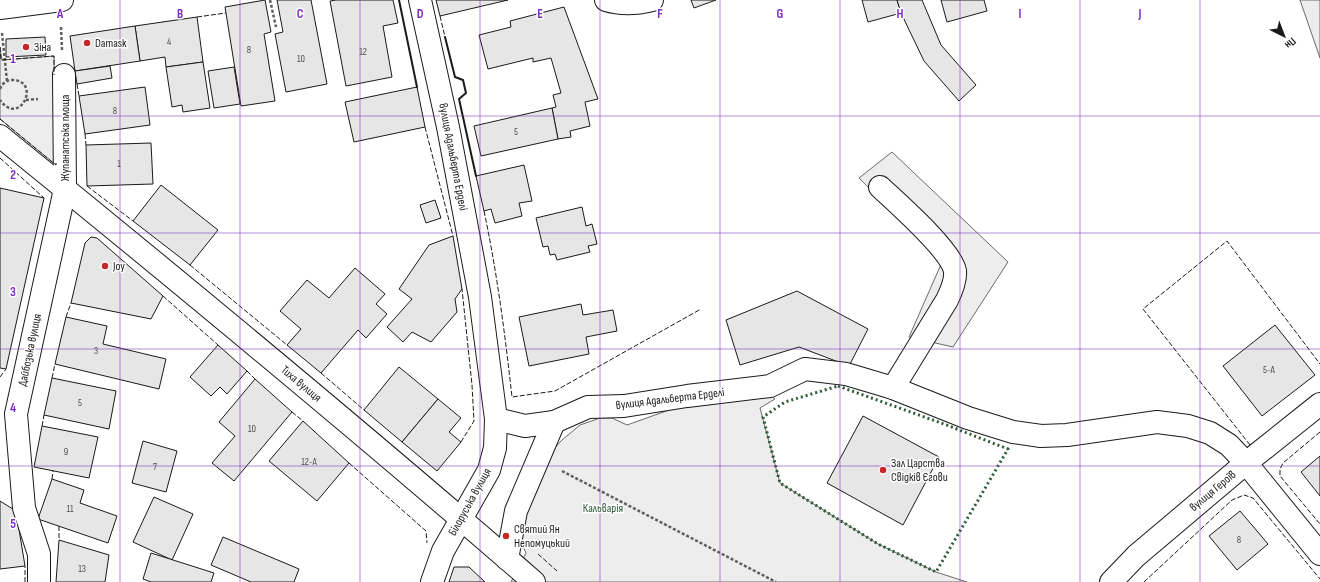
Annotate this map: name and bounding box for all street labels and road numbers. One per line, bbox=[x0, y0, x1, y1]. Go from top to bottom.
street label: Жупанатська площа bbox=[58, 94, 73, 181]
street label: вулиця Адальберта Ерделі bbox=[435, 102, 471, 212]
street label: Дайбозька вулиця bbox=[15, 312, 45, 388]
street label: Тиха вулиця bbox=[278, 363, 325, 405]
street label: вулиця Адальберта Ерделі bbox=[615, 385, 725, 413]
street label: Білоруська вулиця bbox=[445, 465, 495, 539]
street label: вулиця Героїв bbox=[1187, 467, 1239, 515]

